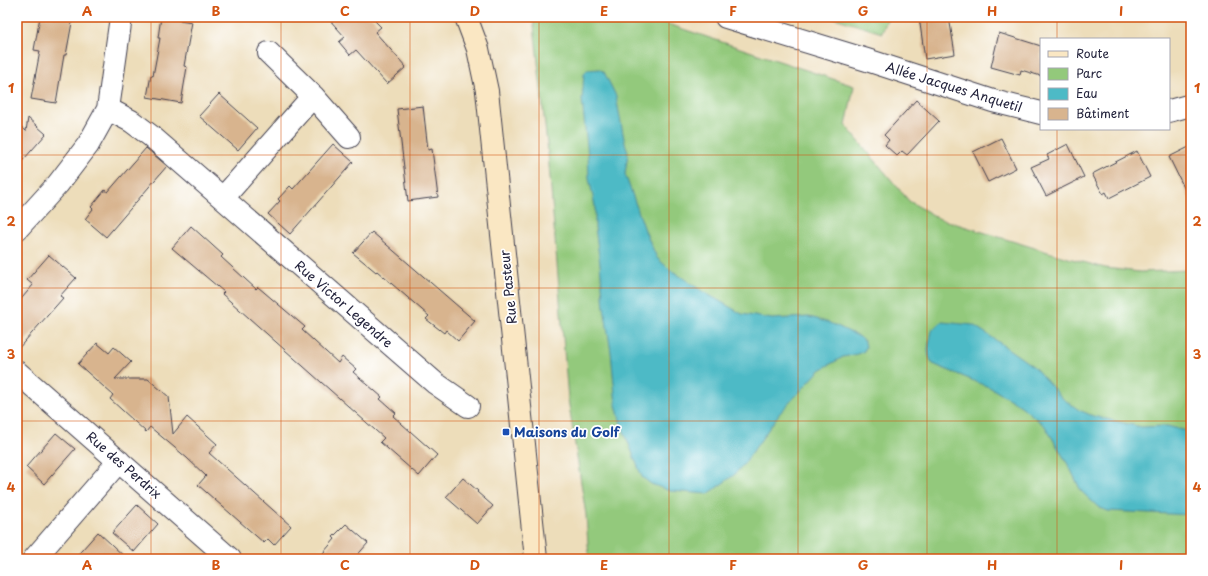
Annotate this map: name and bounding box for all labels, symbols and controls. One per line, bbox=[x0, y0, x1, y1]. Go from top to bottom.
text: A bbox=[82, 1, 92, 20]
text: B bbox=[212, 1, 221, 20]
text: C bbox=[340, 1, 350, 20]
text: D bbox=[470, 1, 480, 20]
text: E bbox=[600, 1, 608, 20]
text: F bbox=[729, 1, 737, 20]
text: G bbox=[858, 1, 868, 20]
text: H bbox=[987, 1, 997, 20]
text: I bbox=[1119, 1, 1123, 20]
legend bbox=[1040, 38, 1170, 130]
text: Route bbox=[1076, 44, 1109, 62]
street label: Allée Jacques Anquetil bbox=[884, 57, 1025, 116]
text: Parc bbox=[1076, 64, 1102, 82]
text: 1 bbox=[8, 78, 14, 97]
text: 1 bbox=[1194, 78, 1200, 97]
text: Eau bbox=[1076, 84, 1098, 102]
text: Bâtiment bbox=[1076, 104, 1129, 122]
text: 2 bbox=[6, 211, 16, 230]
text: 2 bbox=[1192, 211, 1202, 230]
street label: Rue Pasteur bbox=[494, 248, 521, 325]
street label: Rue Victor Legendre bbox=[291, 256, 397, 352]
text: 3 bbox=[7, 344, 16, 363]
text: 3 bbox=[1193, 344, 1202, 363]
place label: Maisons du Golf bbox=[514, 422, 620, 441]
street label: Rue des Perdrix bbox=[83, 427, 166, 503]
marker: Maisons du Golf bbox=[501, 427, 511, 437]
text: 4 bbox=[7, 477, 16, 496]
text: 4 bbox=[1193, 477, 1202, 496]
text: A bbox=[82, 555, 92, 574]
text: B bbox=[212, 555, 221, 574]
text: C bbox=[340, 555, 350, 574]
text: D bbox=[470, 555, 480, 574]
text: E bbox=[600, 555, 608, 574]
text: F bbox=[729, 555, 737, 574]
text: G bbox=[858, 555, 868, 574]
text: H bbox=[987, 555, 997, 574]
text: I bbox=[1119, 555, 1123, 574]

